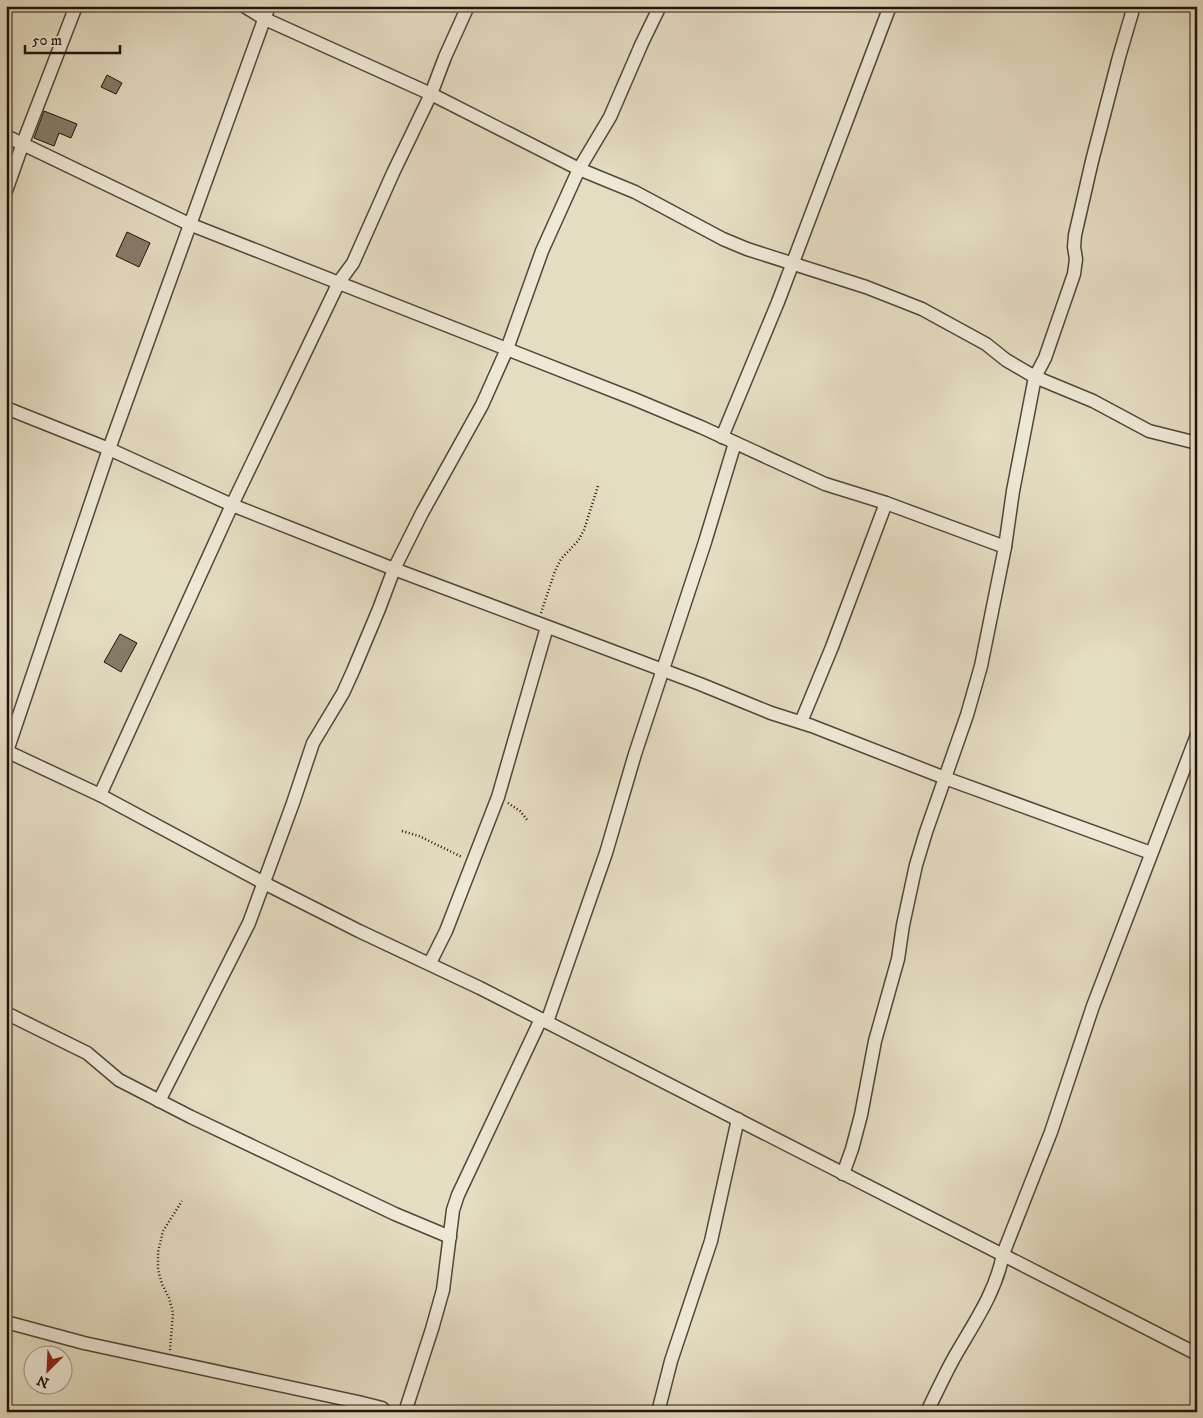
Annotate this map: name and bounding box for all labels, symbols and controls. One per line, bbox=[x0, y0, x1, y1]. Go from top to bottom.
scale bar bbox=[25, 22, 120, 54]
text: 50 m bbox=[32, 31, 62, 50]
north arrow bbox=[22, 1346, 72, 1396]
text: N bbox=[34, 1370, 52, 1392]

